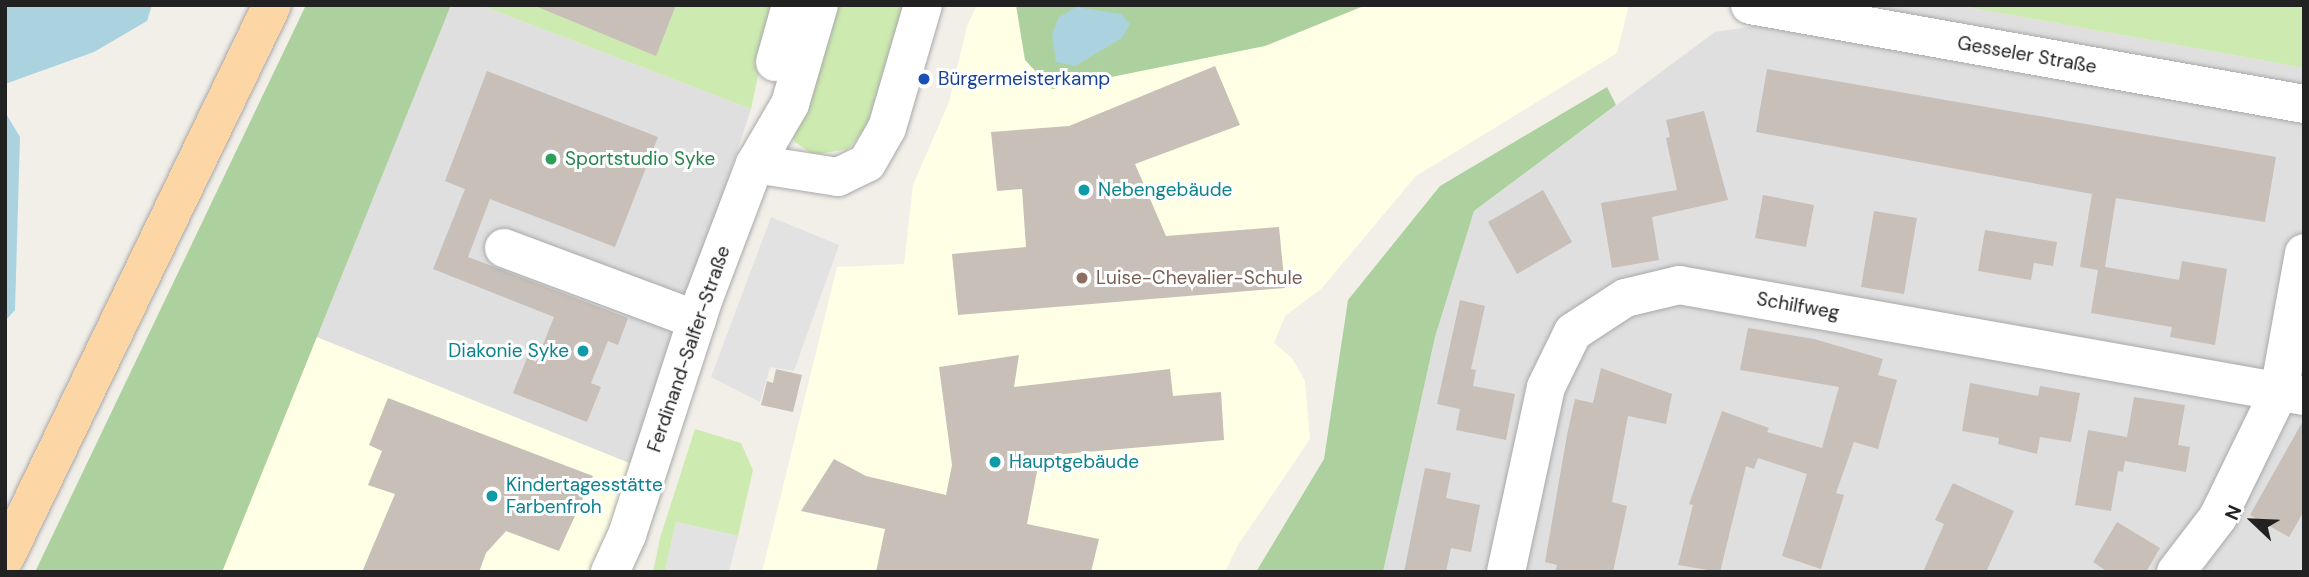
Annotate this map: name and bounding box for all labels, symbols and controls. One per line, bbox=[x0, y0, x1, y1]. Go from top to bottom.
street label: Gesseler Straße bbox=[1956, 32, 2098, 78]
place label: Bürgermeisterkamp bbox=[938, 68, 1110, 90]
marker: Bürgermeisterkamp bbox=[916, 71, 932, 87]
place label: Sportstudio Syke bbox=[565, 148, 715, 170]
marker: Sportstudio Syke bbox=[543, 151, 559, 167]
place label: Nebengebäude bbox=[1098, 179, 1232, 201]
marker: Nebengebäude bbox=[1076, 182, 1092, 198]
street label: Ferdinand-Salfer-Straße bbox=[643, 243, 735, 455]
place label: Luise-Chevalier-Schule bbox=[1096, 267, 1303, 289]
marker: Luise-Chevalier-Schule bbox=[1074, 270, 1090, 286]
street label: Schilfweg bbox=[1755, 288, 1841, 324]
place label: Diakonie Syke bbox=[448, 340, 569, 362]
marker: Diakonie Syke bbox=[575, 343, 591, 359]
place label: Hauptgebäude bbox=[1009, 451, 1139, 473]
marker: Hauptgebäude bbox=[987, 454, 1003, 470]
place label: Kindertagesstätte Farbenfroh bbox=[506, 474, 663, 518]
north arrow bbox=[2218, 486, 2288, 556]
marker: Kindertagesstätte Farbenfroh bbox=[484, 488, 500, 504]
text: N bbox=[2219, 501, 2247, 524]

